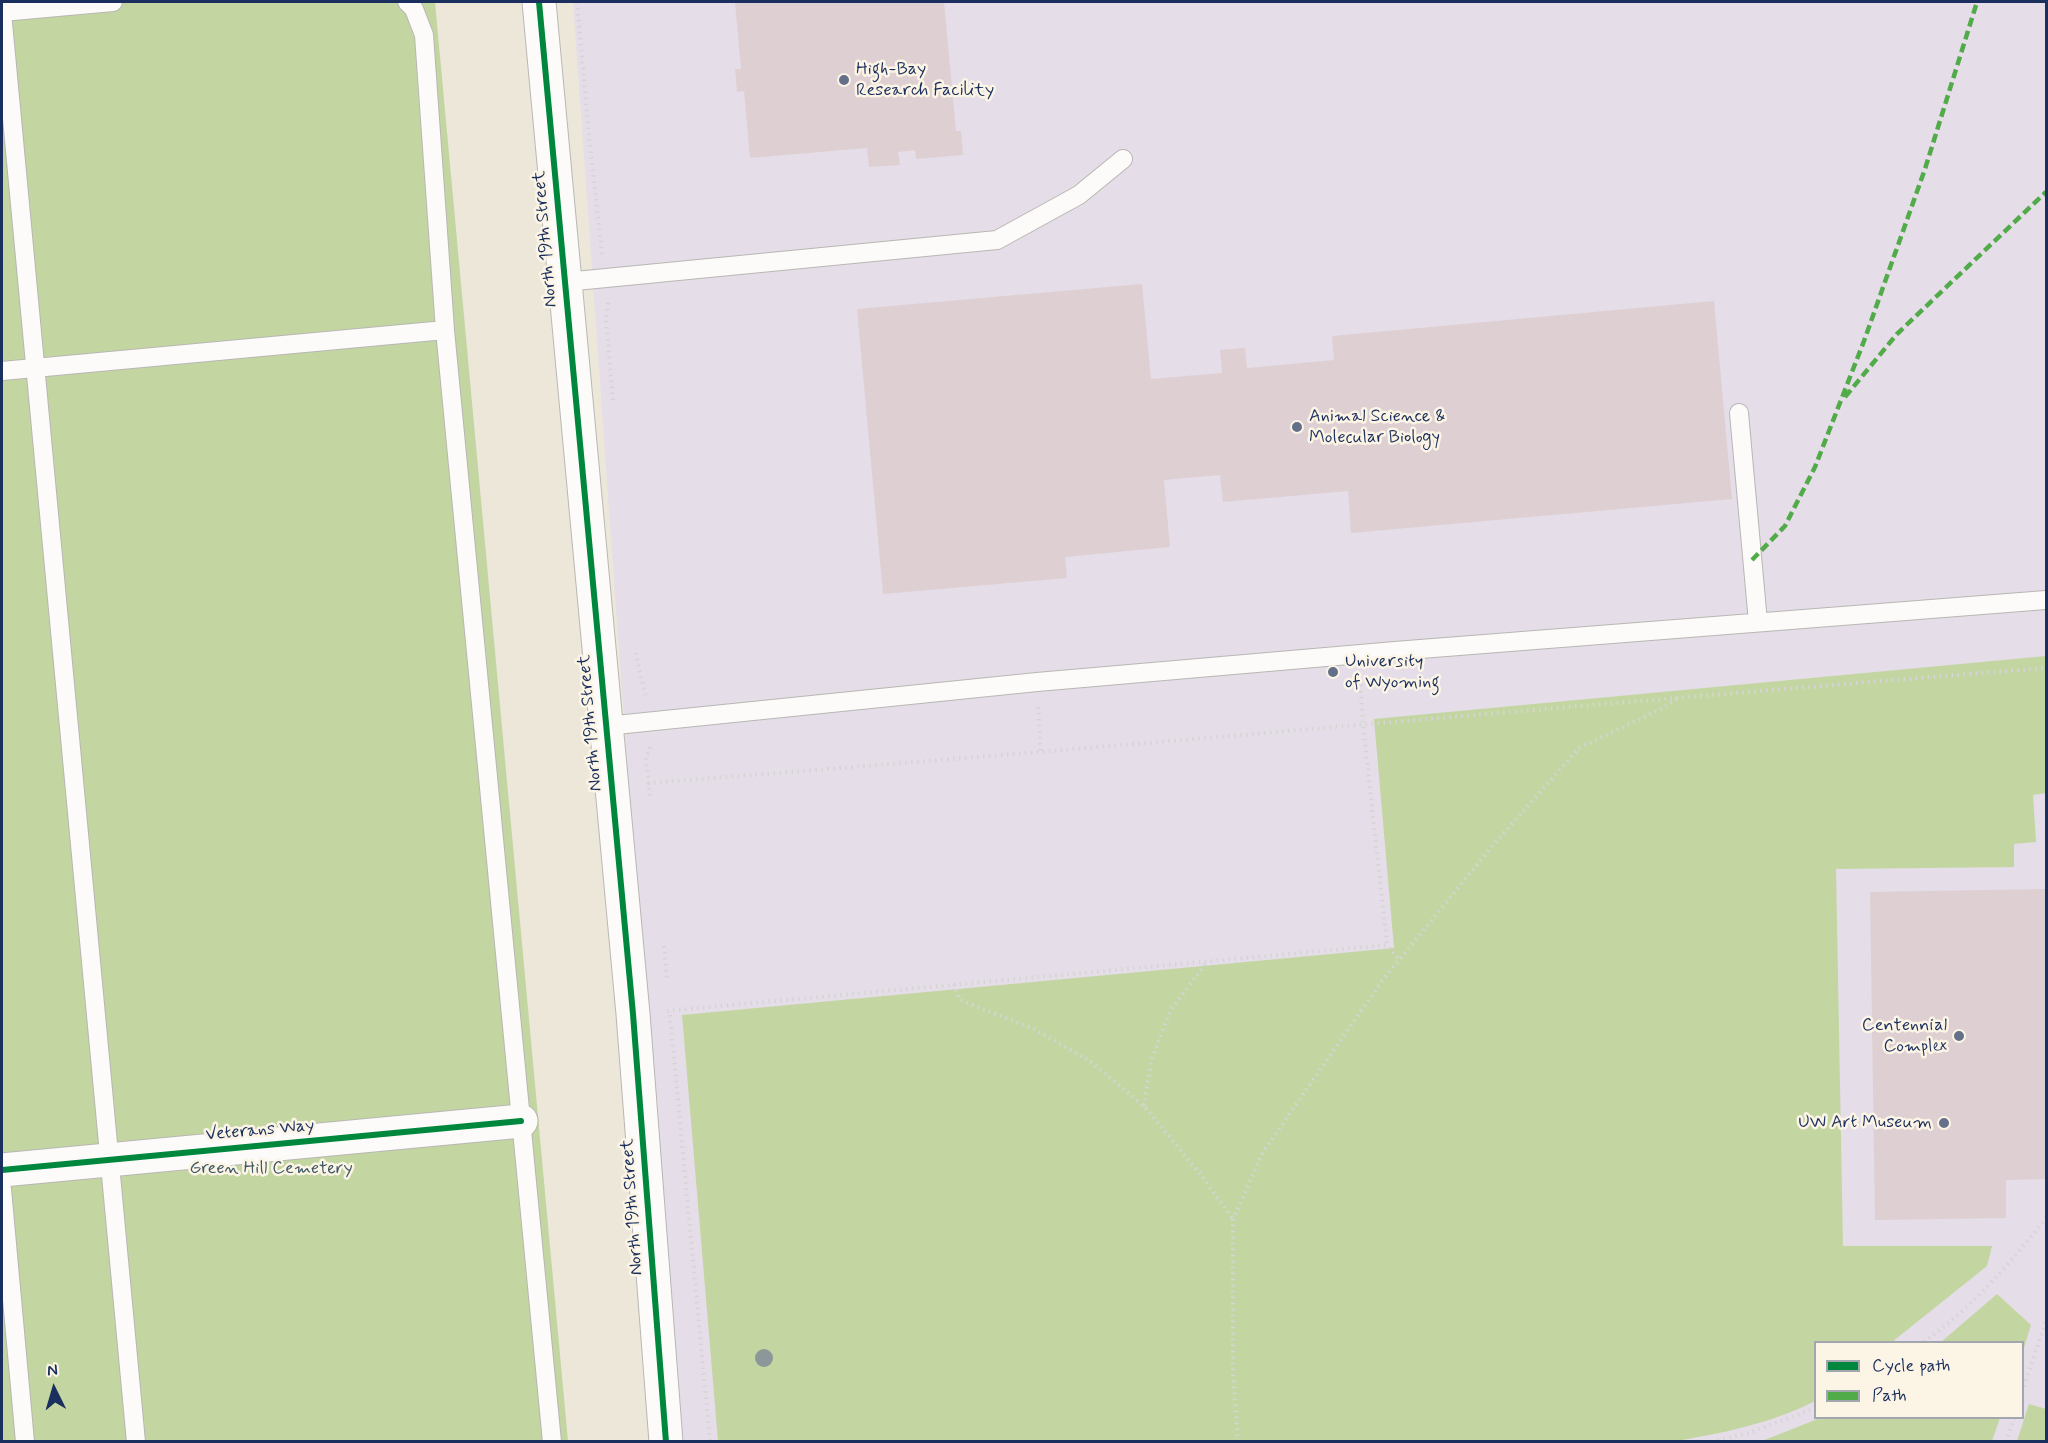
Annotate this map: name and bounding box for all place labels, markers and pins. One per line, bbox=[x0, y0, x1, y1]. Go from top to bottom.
place label: High-Bay Research Facility bbox=[856, 59, 994, 101]
marker: High-Bay Research Facility bbox=[837, 73, 851, 87]
place label: Animal Science & Molecular Biology bbox=[1309, 406, 1445, 448]
marker: Animal Science & Molecular Biology bbox=[1290, 420, 1304, 434]
place label: University of Wyoming bbox=[1345, 651, 1440, 694]
marker: University of Wyoming bbox=[1326, 665, 1340, 679]
place label: Centennial Complex bbox=[1862, 1015, 1947, 1058]
marker: Centennial Complex bbox=[1952, 1029, 1966, 1043]
place label: UW Art Museum bbox=[1798, 1112, 1932, 1134]
marker: UW Art Museum bbox=[1937, 1116, 1951, 1130]

